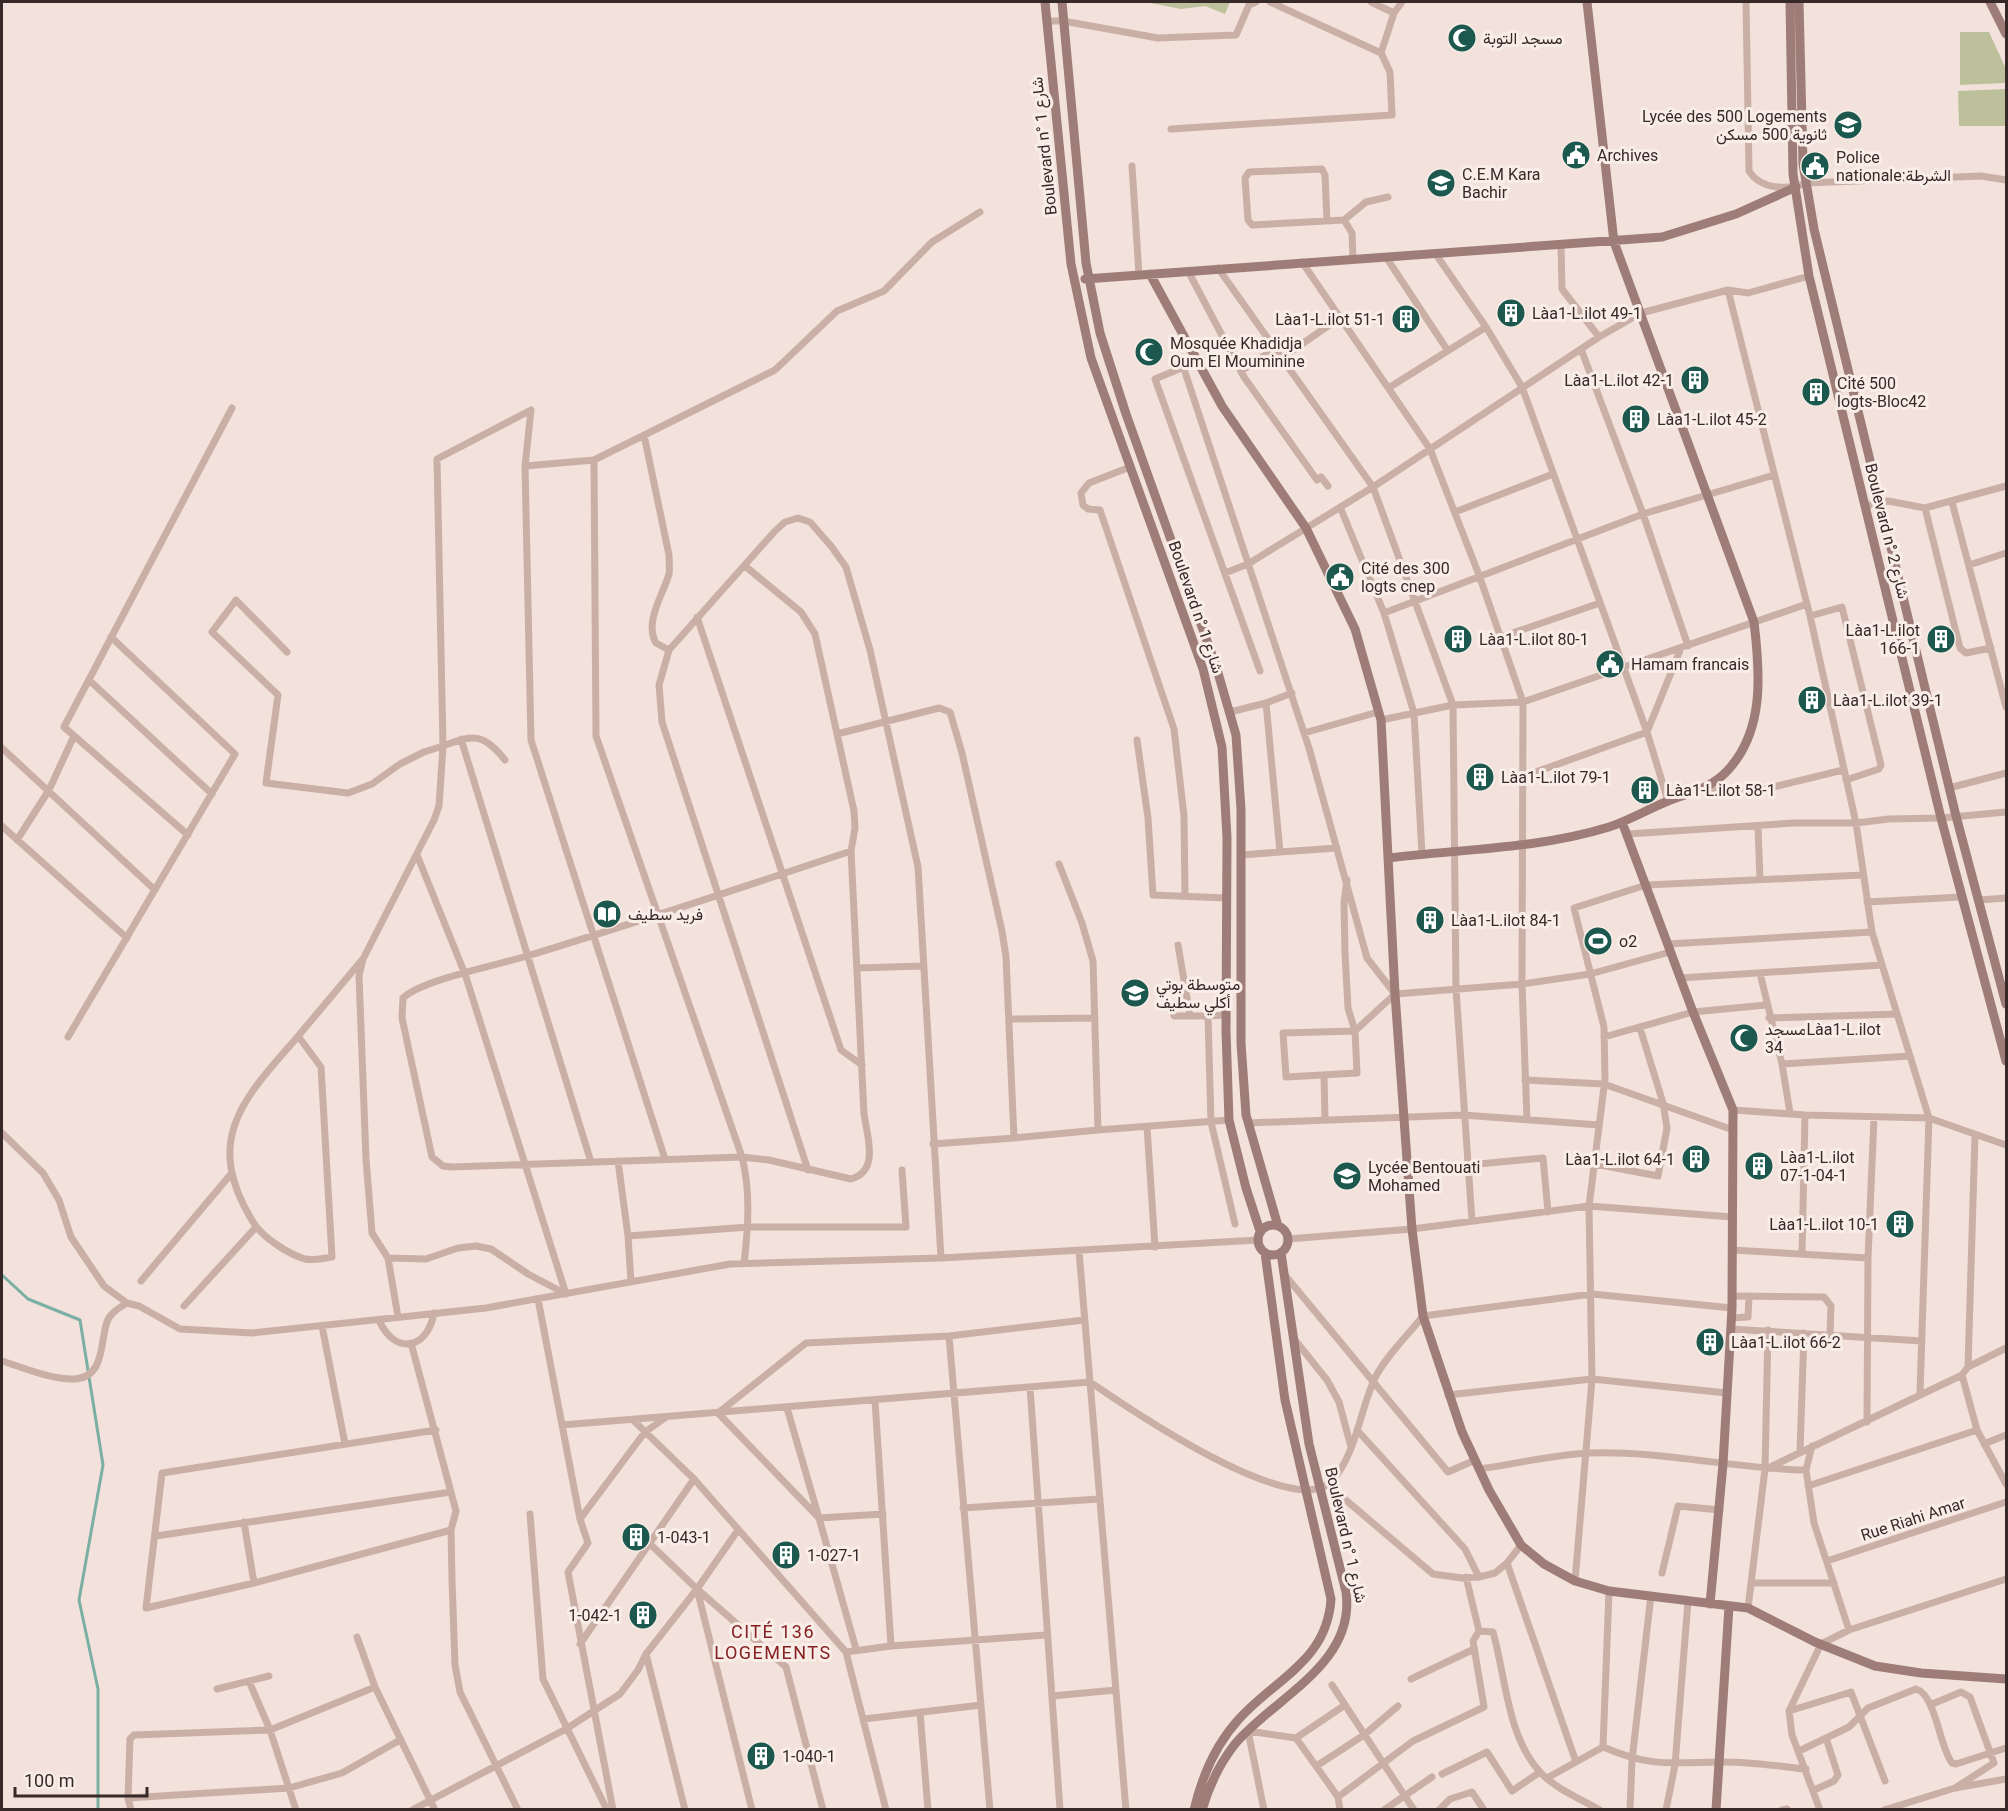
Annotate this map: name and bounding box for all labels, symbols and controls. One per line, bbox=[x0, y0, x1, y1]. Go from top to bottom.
mosque icon: مسجد التوبة bbox=[1446, 22, 1478, 54]
place label: مسجد التوبة bbox=[1483, 29, 1563, 49]
street label: Boulevard n° شارع 1 bbox=[1027, 76, 1063, 216]
place label: Lycée des 500 Logements ثانوية 500 مسكن bbox=[1642, 107, 1827, 145]
school or university icon: Lycée des 500 Logements ثانوية 500 مسكن bbox=[1832, 109, 1864, 141]
public building icon: Archives bbox=[1560, 139, 1592, 171]
place label: Archives bbox=[1597, 146, 1658, 165]
place label: Police nationale:الشرطة bbox=[1836, 148, 1951, 186]
public building icon: Police nationale:الشرطة bbox=[1799, 150, 1831, 182]
place label: C.E.M Kara Bachir bbox=[1462, 165, 1540, 202]
school or university icon: C.E.M Kara Bachir bbox=[1425, 167, 1457, 199]
building icon: Làa1-L.ilot 49-1 bbox=[1495, 297, 1527, 329]
building icon: Làa1-L.ilot 51-1 bbox=[1390, 303, 1422, 335]
place label: Làa1-L.ilot 49-1 bbox=[1532, 304, 1642, 323]
place label: Làa1-L.ilot 51-1 bbox=[1275, 310, 1385, 329]
place label: Mosquée Khadidja Oum El Mouminine bbox=[1170, 334, 1305, 371]
mosque icon: Mosquée Khadidja Oum El Mouminine bbox=[1133, 336, 1165, 368]
building icon: Làa1-L.ilot 42-1 bbox=[1679, 364, 1711, 396]
place label: Làa1-L.ilot 42-1 bbox=[1564, 371, 1674, 390]
place label: Cité 500 logts-Bloc42 bbox=[1837, 374, 1926, 411]
building icon: Cité 500 logts-Bloc42 bbox=[1800, 376, 1832, 408]
building icon: Làa1-L.ilot 45-2 bbox=[1620, 403, 1652, 435]
place label: Làa1-L.ilot 45-2 bbox=[1657, 410, 1767, 429]
street label: Boulevard n° شارع 2 bbox=[1859, 461, 1913, 601]
street label: Boulevard n° شارع 1 bbox=[1163, 538, 1228, 676]
place label: Cité des 300 logts cnep bbox=[1361, 559, 1450, 596]
public building icon: Cité des 300 logts cnep bbox=[1324, 561, 1356, 593]
place label: Làa1-L.ilot 166-1 bbox=[1846, 621, 1920, 658]
building icon: Làa1-L.ilot 80-1 bbox=[1442, 623, 1474, 655]
building icon: Làa1-L.ilot 166-1 bbox=[1925, 623, 1957, 655]
place label: Làa1-L.ilot 80-1 bbox=[1479, 630, 1589, 649]
public building icon: Hamam francais bbox=[1594, 648, 1626, 680]
place label: Hamam francais bbox=[1631, 655, 1749, 674]
building icon: Làa1-L.ilot 39-1 bbox=[1796, 684, 1828, 716]
place label: Làa1-L.ilot 39-1 bbox=[1833, 691, 1943, 710]
building icon: Làa1-L.ilot 79-1 bbox=[1464, 761, 1496, 793]
place label: Làa1-L.ilot 79-1 bbox=[1501, 768, 1611, 787]
building icon: Làa1-L.ilot 58-1 bbox=[1629, 774, 1661, 806]
place label: Làa1-L.ilot 58-1 bbox=[1666, 781, 1776, 800]
library icon: فريد سطيف bbox=[591, 898, 623, 930]
building icon: Làa1-L.ilot 84-1 bbox=[1414, 904, 1446, 936]
place label: فريد سطيف bbox=[628, 905, 703, 925]
place label: Làa1-L.ilot 84-1 bbox=[1451, 911, 1561, 930]
sports icon: o2 bbox=[1582, 925, 1614, 957]
place label: o2 bbox=[1619, 932, 1637, 951]
place label: متوسطة بوتي أكلي سطيف bbox=[1156, 975, 1240, 1016]
school or university icon: متوسطة بوتي أكلي سطيف bbox=[1119, 977, 1151, 1009]
place label: مسجدLàa1-L.ilot 34 bbox=[1765, 1020, 1881, 1057]
mosque icon: مسجدLàa1-L.ilot 34 bbox=[1728, 1022, 1760, 1054]
building icon: Làa1-L.ilot 64-1 bbox=[1680, 1143, 1712, 1175]
place label: Làa1-L.ilot 07-1-04-1 bbox=[1780, 1148, 1854, 1185]
place label: Làa1-L.ilot 64-1 bbox=[1565, 1150, 1675, 1169]
building icon: Làa1-L.ilot 07-1-04-1 bbox=[1743, 1150, 1775, 1182]
place label: Lycée Bentouati Mohamed bbox=[1368, 1158, 1481, 1195]
school or university icon: Lycée Bentouati Mohamed bbox=[1331, 1160, 1363, 1192]
building icon: Làa1-L.ilot 10-1 bbox=[1884, 1208, 1916, 1240]
place label: Làa1-L.ilot 10-1 bbox=[1769, 1215, 1879, 1234]
building icon: Làa1-L.ilot 66-2 bbox=[1694, 1326, 1726, 1358]
place label: Làa1-L.ilot 66-2 bbox=[1731, 1333, 1841, 1352]
street label: Boulevard n° شارع 1 bbox=[1319, 1465, 1371, 1605]
street label: Rue Riahi Amar bbox=[1858, 1493, 1968, 1545]
building icon: 1-043-1 bbox=[620, 1521, 652, 1553]
place label: 1-043-1 bbox=[657, 1528, 711, 1547]
building icon: 1-027-1 bbox=[770, 1539, 802, 1571]
place label: 1-027-1 bbox=[807, 1546, 861, 1565]
building icon: 1-042-1 bbox=[627, 1599, 659, 1631]
place label: 1-042-1 bbox=[568, 1606, 622, 1625]
district label: CITÉ 136 LOGEMENTS bbox=[714, 1621, 832, 1663]
building icon: 1-040-1 bbox=[745, 1740, 777, 1772]
place label: 1-040-1 bbox=[782, 1747, 836, 1766]
scale bar bbox=[15, 1760, 147, 1798]
text: 100 m bbox=[24, 1770, 75, 1791]

